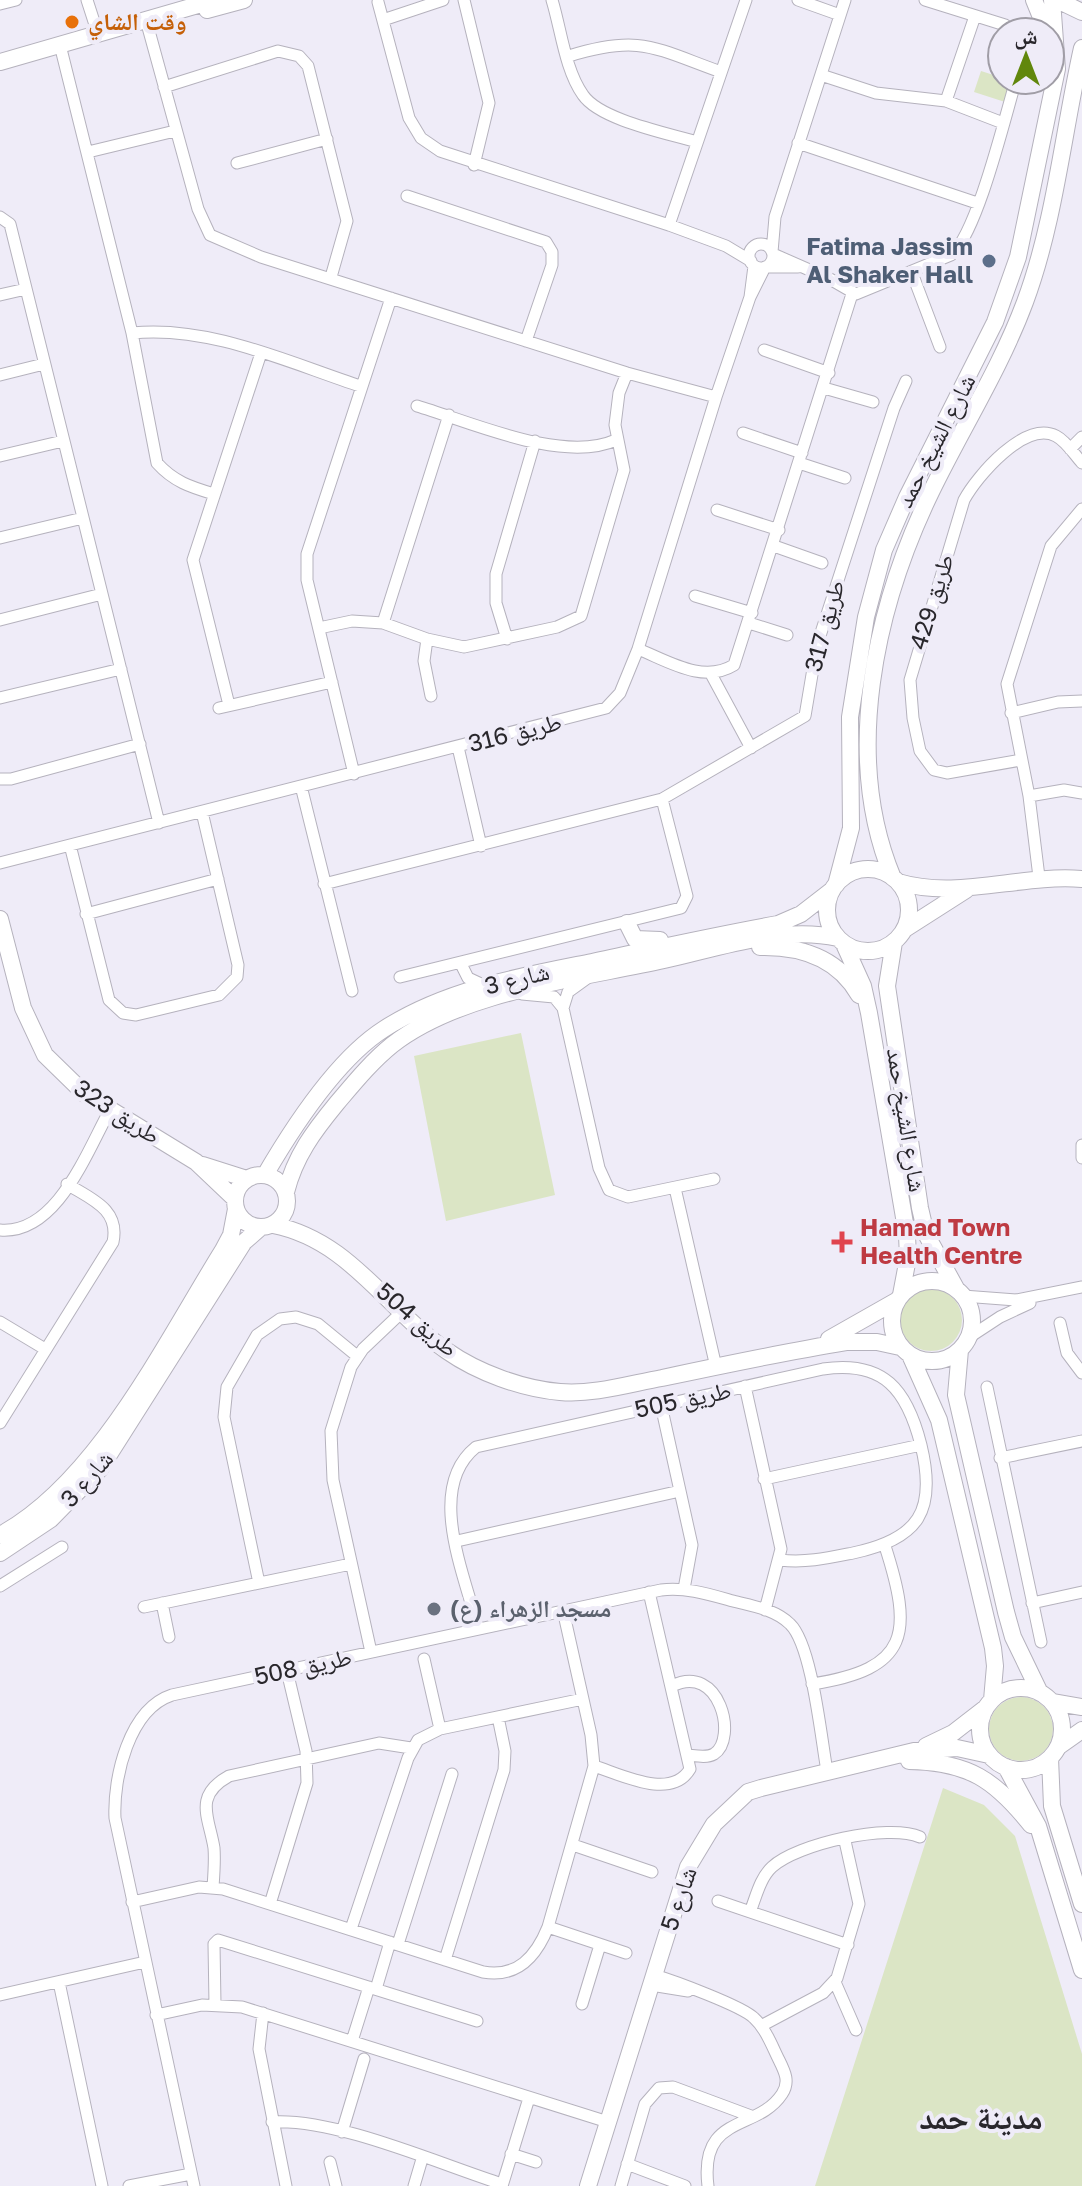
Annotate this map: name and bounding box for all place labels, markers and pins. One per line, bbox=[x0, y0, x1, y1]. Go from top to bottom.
place label: وقت الشاي bbox=[88, 6, 187, 41]
marker: وقت الشاي bbox=[63, 13, 81, 31]
place label: Fatima Jassim Al Shaker Hall bbox=[806, 231, 973, 288]
marker: Fatima Jassim Al Shaker Hall bbox=[980, 252, 998, 270]
place label: Hamad Town Health Centre bbox=[860, 1212, 1023, 1269]
marker: Hamad Town Health Centre bbox=[831, 1231, 853, 1253]
place label: مسجد الزهراء (ع) bbox=[450, 1593, 611, 1624]
marker: مسجد الزهراء (ع) bbox=[425, 1600, 443, 1618]

